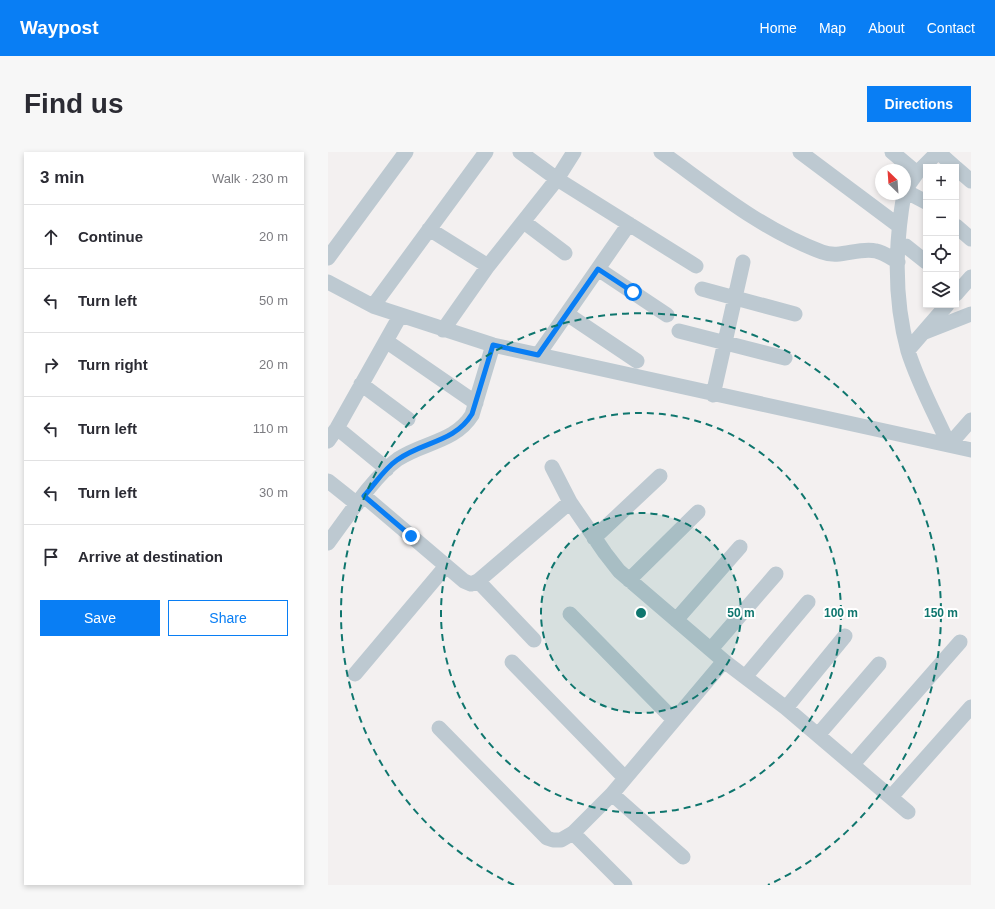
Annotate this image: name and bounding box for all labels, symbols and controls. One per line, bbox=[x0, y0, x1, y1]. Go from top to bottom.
text: Waypost bbox=[20, 17, 98, 38]
text: Home bbox=[760, 20, 797, 36]
text: Map bbox=[819, 20, 846, 36]
text: About bbox=[868, 20, 905, 36]
text: Contact bbox=[927, 20, 975, 36]
button: Directions bbox=[867, 86, 971, 122]
text: Find us bbox=[24, 88, 124, 119]
north arrow bbox=[875, 164, 911, 200]
map controls bbox=[923, 164, 959, 308]
button: + bbox=[923, 164, 959, 200]
text: 3 min bbox=[40, 168, 84, 187]
text: Walk · 230 m bbox=[212, 171, 288, 186]
button: − bbox=[923, 200, 959, 236]
icon: ahead bbox=[40, 226, 62, 248]
text: Continue bbox=[78, 228, 143, 245]
text: 20 m bbox=[259, 229, 288, 244]
button: locate bbox=[923, 236, 959, 272]
button: layers bbox=[923, 272, 959, 308]
route start bbox=[624, 283, 642, 301]
icon: left bbox=[40, 290, 62, 312]
text: Turn left bbox=[78, 292, 137, 309]
text: 50 m bbox=[259, 293, 288, 308]
icon: right bbox=[40, 354, 62, 376]
text: Turn right bbox=[78, 356, 148, 373]
text: 20 m bbox=[259, 357, 288, 372]
icon: left bbox=[40, 418, 62, 440]
text: Turn left bbox=[78, 420, 137, 437]
text: 110 m bbox=[253, 421, 288, 436]
icon: left bbox=[40, 482, 62, 504]
text: Turn left bbox=[78, 484, 137, 501]
text: 30 m bbox=[259, 485, 288, 500]
route end bbox=[402, 527, 420, 545]
icon: arrive bbox=[40, 546, 62, 568]
text: Arrive at destination bbox=[78, 548, 223, 565]
button: Save bbox=[40, 600, 160, 636]
button: Share bbox=[168, 600, 288, 636]
centre of rings bbox=[634, 606, 648, 620]
text: 50 m bbox=[727, 606, 755, 620]
text: 100 m bbox=[824, 606, 858, 620]
text: 150 m bbox=[924, 606, 958, 620]

